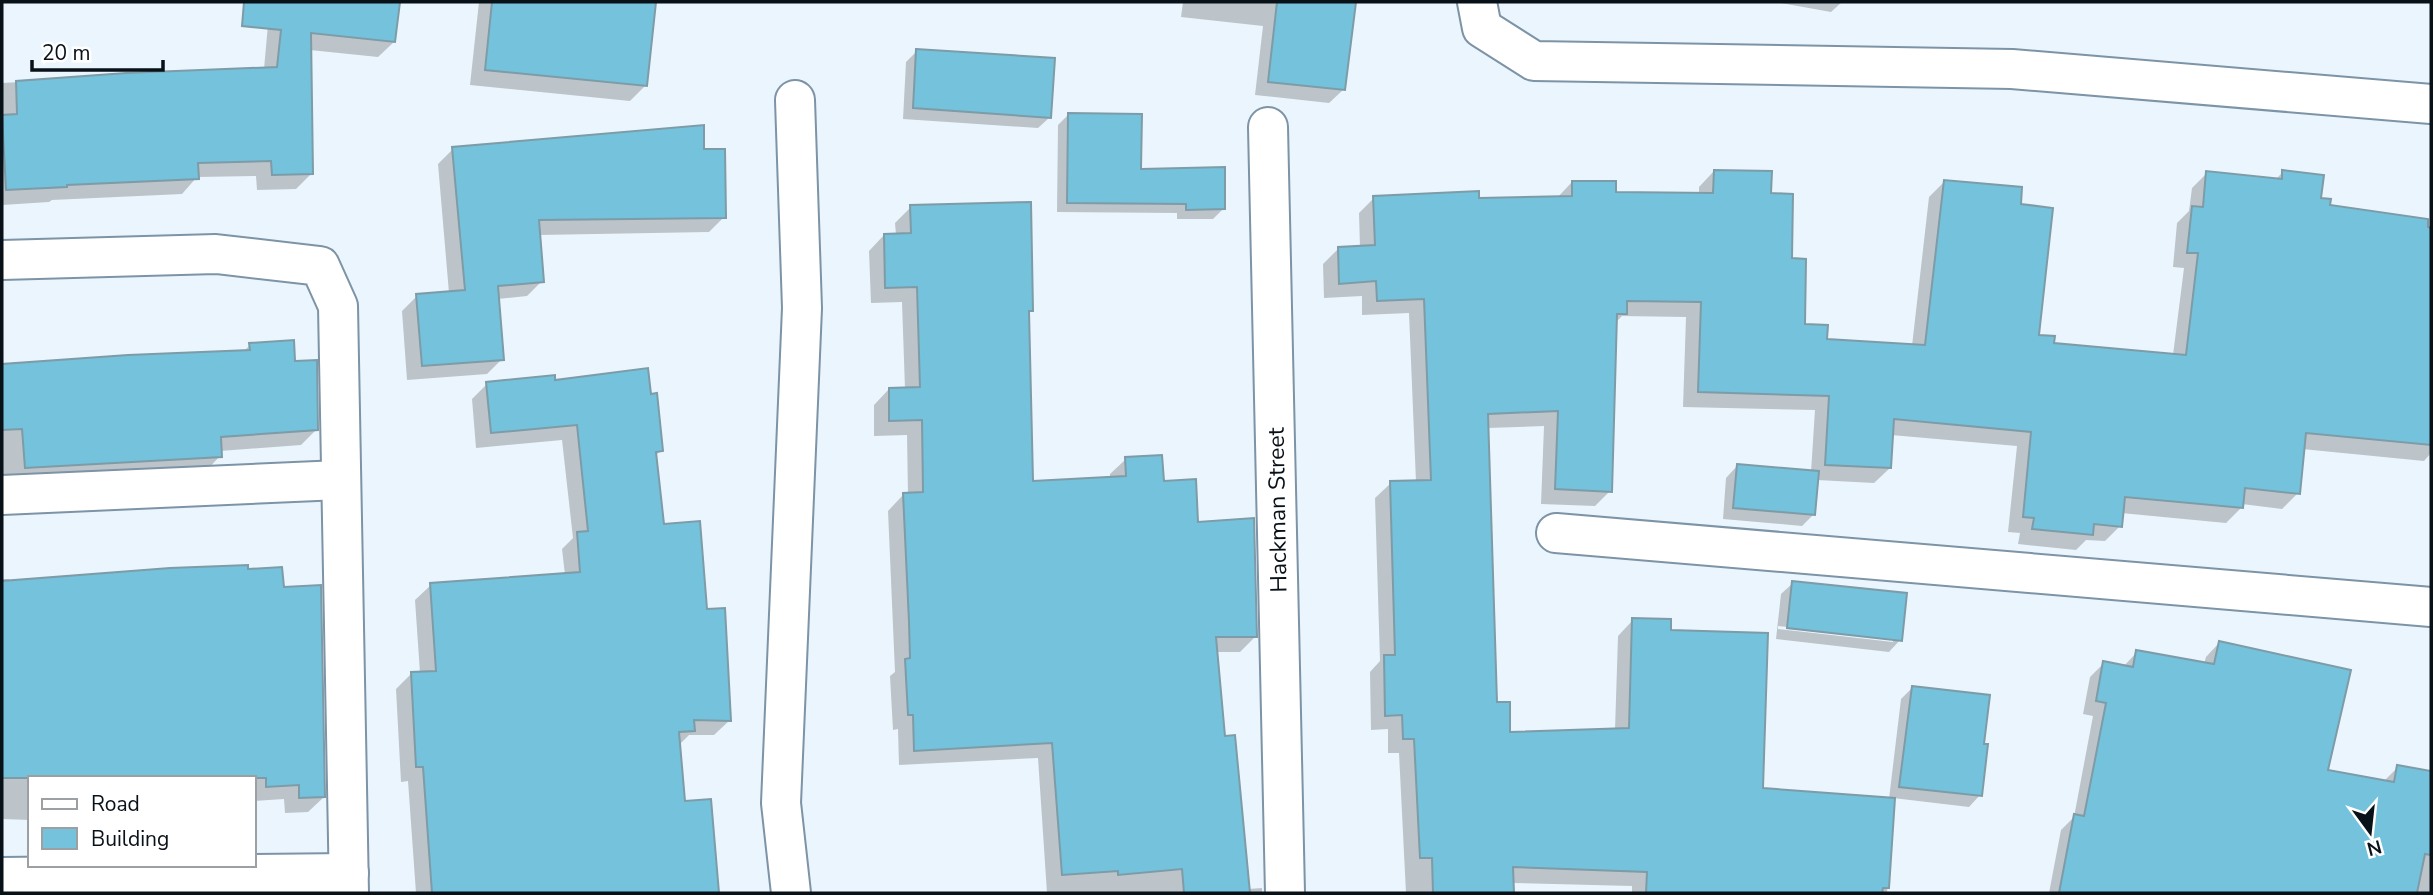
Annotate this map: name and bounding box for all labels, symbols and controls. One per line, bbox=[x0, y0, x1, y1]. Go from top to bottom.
scale bar bbox=[32, 28, 163, 72]
text: 20 m bbox=[42, 39, 91, 67]
street label: Hackman Street bbox=[1261, 426, 1294, 593]
legend bbox=[28, 776, 256, 867]
text: Road bbox=[91, 790, 140, 818]
north arrow bbox=[2335, 797, 2405, 867]
text: Building bbox=[91, 825, 169, 853]
text: N bbox=[2364, 833, 2384, 862]

